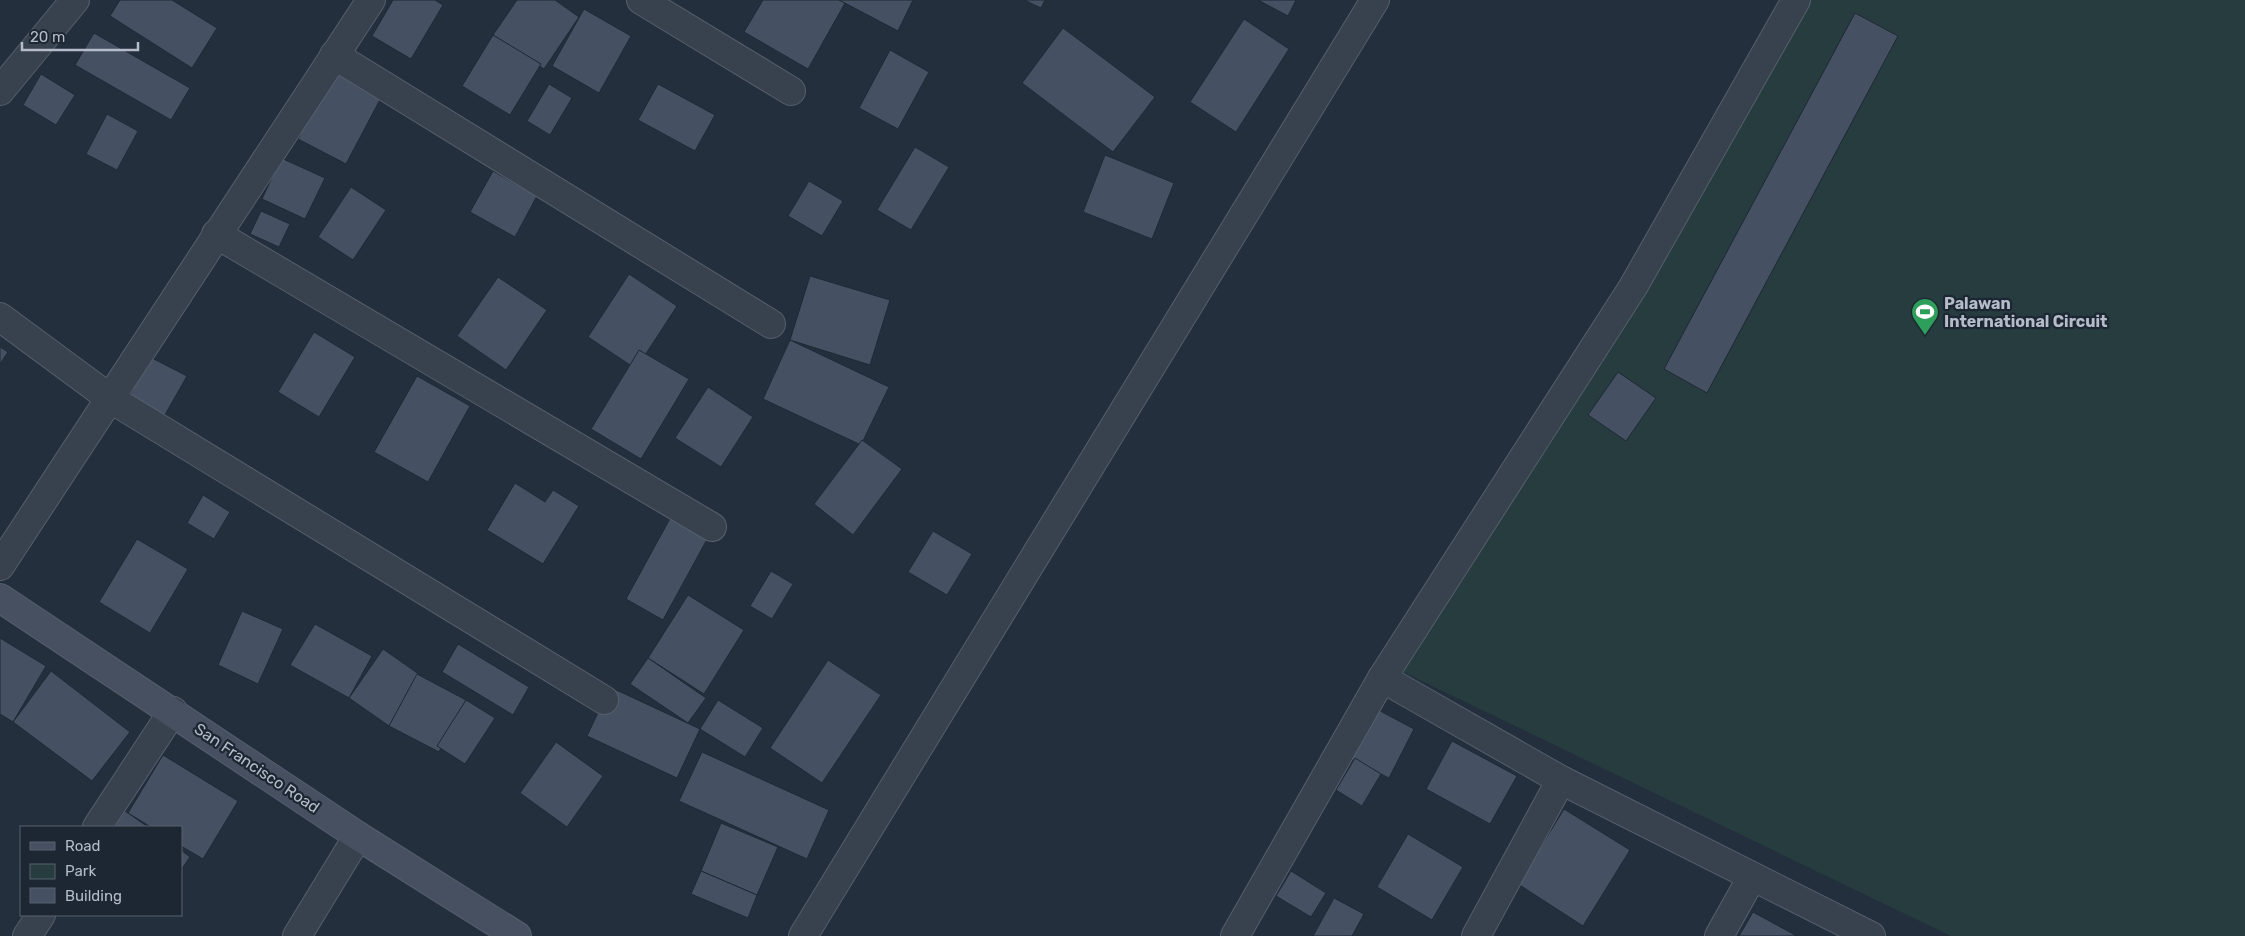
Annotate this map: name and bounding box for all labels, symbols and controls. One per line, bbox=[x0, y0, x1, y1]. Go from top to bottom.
scale bar bbox=[22, 20, 139, 52]
text: 20 m bbox=[30, 28, 65, 46]
place label: Palawan International Circuit bbox=[1944, 294, 2108, 331]
sports icon: Palawan International Circuit bbox=[1910, 297, 1940, 336]
street label: San Francisco Road bbox=[191, 719, 323, 817]
legend bbox=[20, 826, 182, 916]
text: Road bbox=[65, 837, 101, 855]
text: Park bbox=[65, 862, 96, 880]
text: Building bbox=[65, 887, 122, 905]

